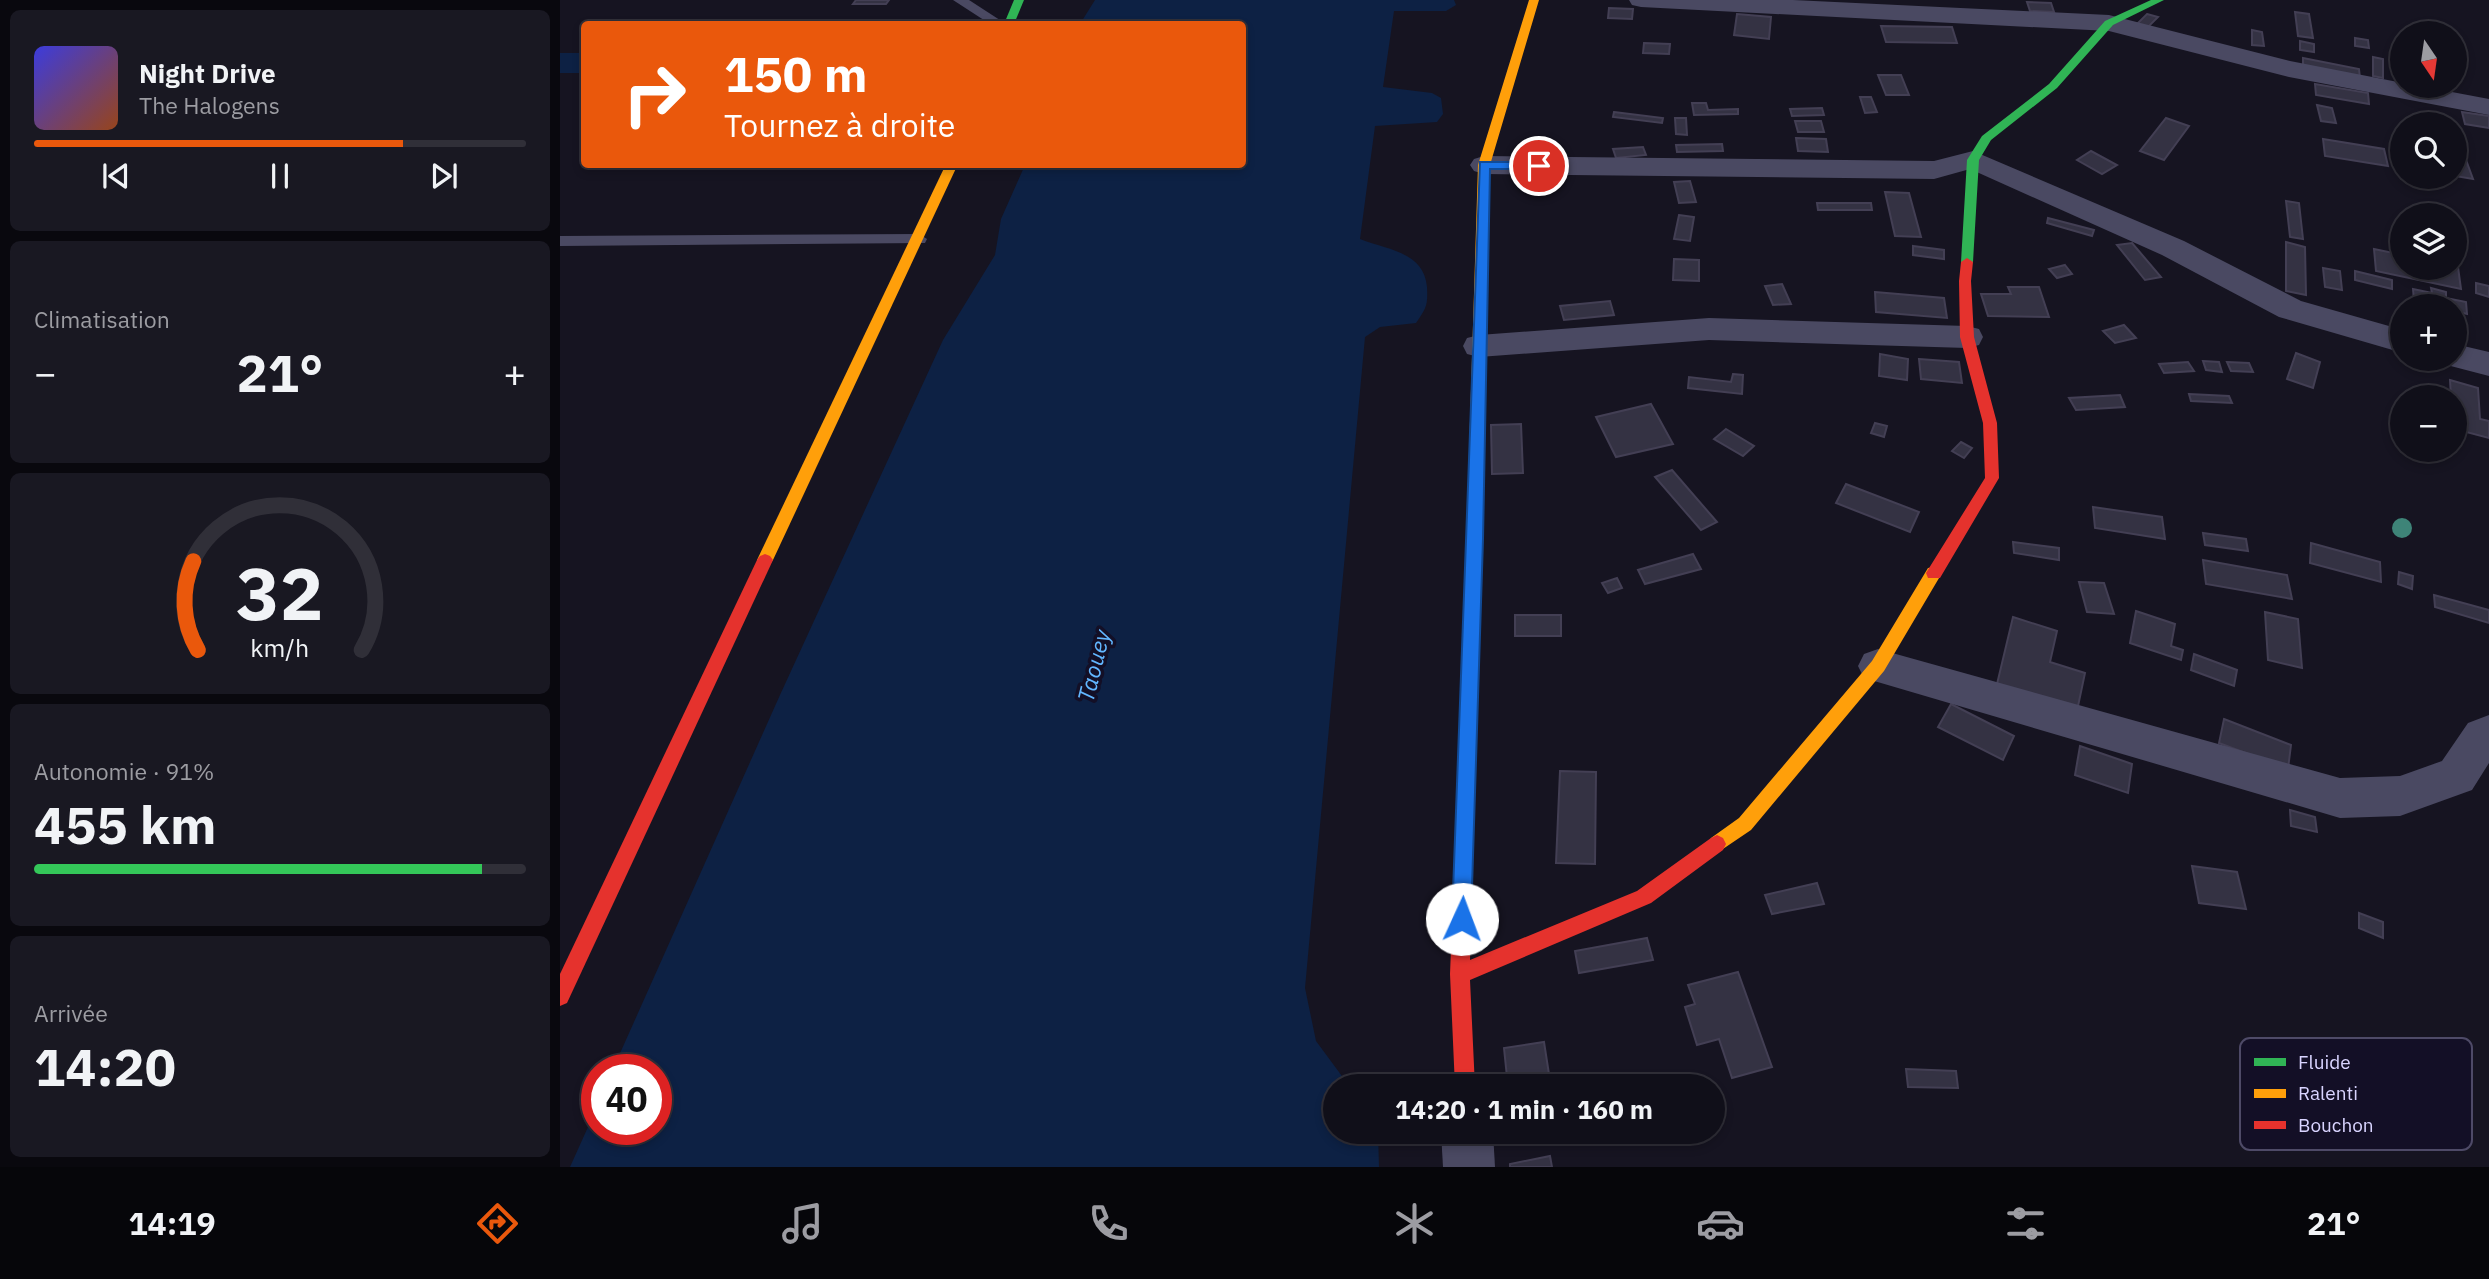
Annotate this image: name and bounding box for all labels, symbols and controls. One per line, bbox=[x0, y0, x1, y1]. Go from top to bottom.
north arrow bbox=[2390, 21, 2468, 98]
map controls bbox=[2390, 21, 2467, 462]
text: 150 m bbox=[724, 42, 868, 105]
icon: right bbox=[609, 49, 700, 140]
text: Night Drive bbox=[139, 56, 276, 90]
text: The Halogens bbox=[139, 90, 280, 120]
text: Tournez à droite bbox=[724, 104, 955, 146]
button: search bbox=[2390, 112, 2467, 189]
pin bbox=[1509, 136, 1569, 196]
icon: arrive bbox=[1520, 147, 1558, 185]
icon: previous bbox=[97, 157, 135, 195]
icon: pause bbox=[261, 157, 299, 195]
icon: next bbox=[425, 157, 463, 195]
button: layers bbox=[2390, 203, 2467, 280]
button: + bbox=[2390, 294, 2467, 371]
text: Climatisation bbox=[34, 304, 170, 334]
text: 21° bbox=[237, 339, 323, 406]
text: − bbox=[34, 348, 57, 397]
text: + bbox=[503, 348, 526, 397]
button: − bbox=[2390, 385, 2467, 462]
text: 32 bbox=[236, 545, 324, 640]
water label: Taouey bbox=[1070, 626, 1117, 705]
text: km/h bbox=[251, 630, 309, 663]
text: Autonomie · 91% bbox=[34, 756, 214, 786]
text: 455 km bbox=[34, 791, 216, 858]
position arrow bbox=[1425, 882, 1499, 956]
text: Arrivée bbox=[34, 998, 108, 1028]
text: 14:20 bbox=[34, 1033, 176, 1100]
legend bbox=[2240, 1038, 2472, 1150]
text: Fluide bbox=[2298, 1050, 2351, 1074]
speed limit sign: 40 bbox=[581, 1054, 672, 1145]
text: Ralenti bbox=[2298, 1081, 2358, 1105]
text: 14:20 · 1 min · 160 m bbox=[1395, 1092, 1653, 1126]
text: Bouchon bbox=[2298, 1113, 2374, 1137]
icon: directions bbox=[473, 1199, 522, 1248]
icon: music bbox=[778, 1199, 827, 1248]
icon: phone bbox=[1084, 1199, 1133, 1248]
icon: climate bbox=[1390, 1199, 1439, 1248]
icon: car bbox=[1696, 1199, 1745, 1248]
icon: filters bbox=[2001, 1199, 2050, 1248]
text: 14:19 bbox=[128, 1202, 216, 1244]
text: 21° bbox=[2307, 1202, 2361, 1244]

